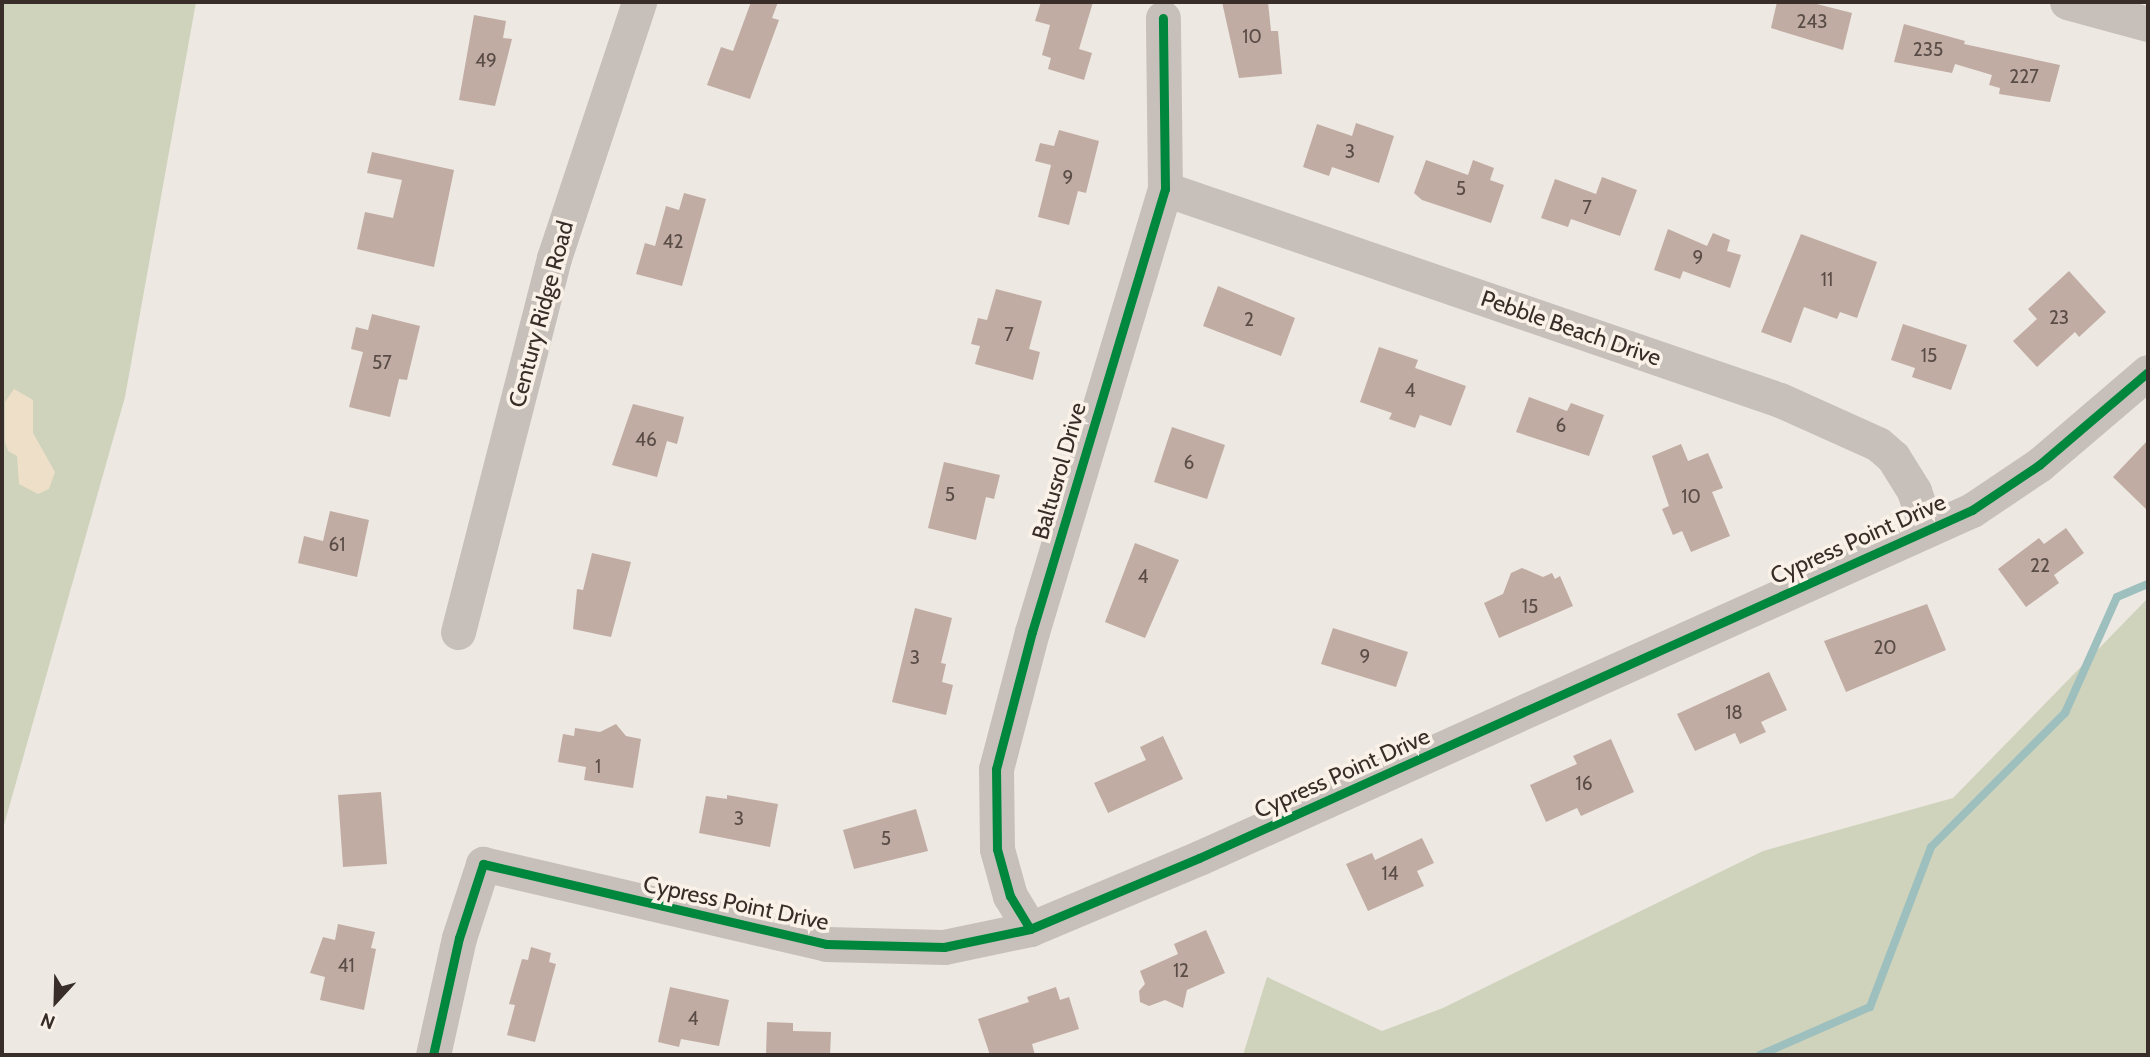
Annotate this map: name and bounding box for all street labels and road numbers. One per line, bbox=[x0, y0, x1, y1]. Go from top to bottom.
street label: Century Ridge Road bbox=[503, 218, 579, 410]
street label: Pebble Beach Drive bbox=[1477, 284, 1665, 372]
street label: Baltusrol Drive bbox=[1026, 399, 1092, 543]
street label: Cypress Point Drive bbox=[1766, 488, 1950, 590]
street label: Cypress Point Drive bbox=[1250, 722, 1434, 824]
street label: Cypress Point Drive bbox=[641, 870, 831, 936]

